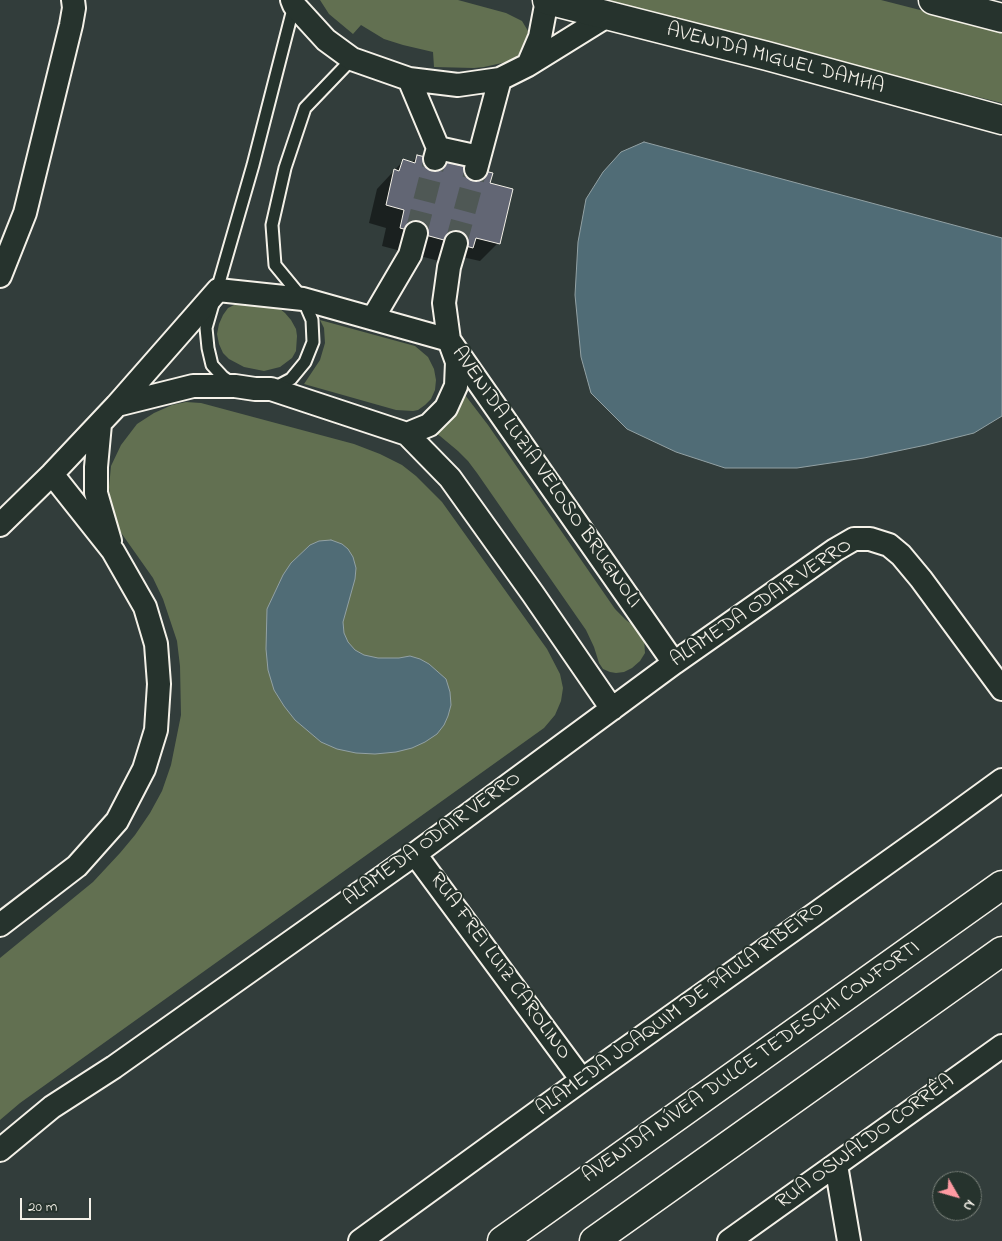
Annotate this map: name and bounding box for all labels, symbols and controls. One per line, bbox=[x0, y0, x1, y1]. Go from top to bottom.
street label: AVENIDA MIGUEL DAMHA bbox=[663, 19, 887, 101]
street label: AVENIDA LUZIA VELOSO BRUGNOLI bbox=[445, 342, 645, 614]
street label: ALAMEDA ODAIR VERRO bbox=[666, 534, 858, 674]
street label: ALAMEDA ODAIR VERRO bbox=[339, 767, 527, 913]
street label: RUA FREI LUIZ CAROLINO bbox=[423, 869, 575, 1065]
street label: ALAMEDA JOAQUIM DE PAULA RIBEIRO bbox=[532, 897, 830, 1123]
street label: AVENIDA NÍVEA DULCE TEDESCHI CONFORTI bbox=[578, 936, 926, 1190]
street label: RUA OSWALDO CORRÊA bbox=[772, 1070, 960, 1216]
north arrow bbox=[932, 1171, 982, 1221]
scale bar bbox=[22, 1188, 94, 1220]
text: N bbox=[957, 1195, 980, 1215]
text: 20 m bbox=[28, 1196, 57, 1218]

